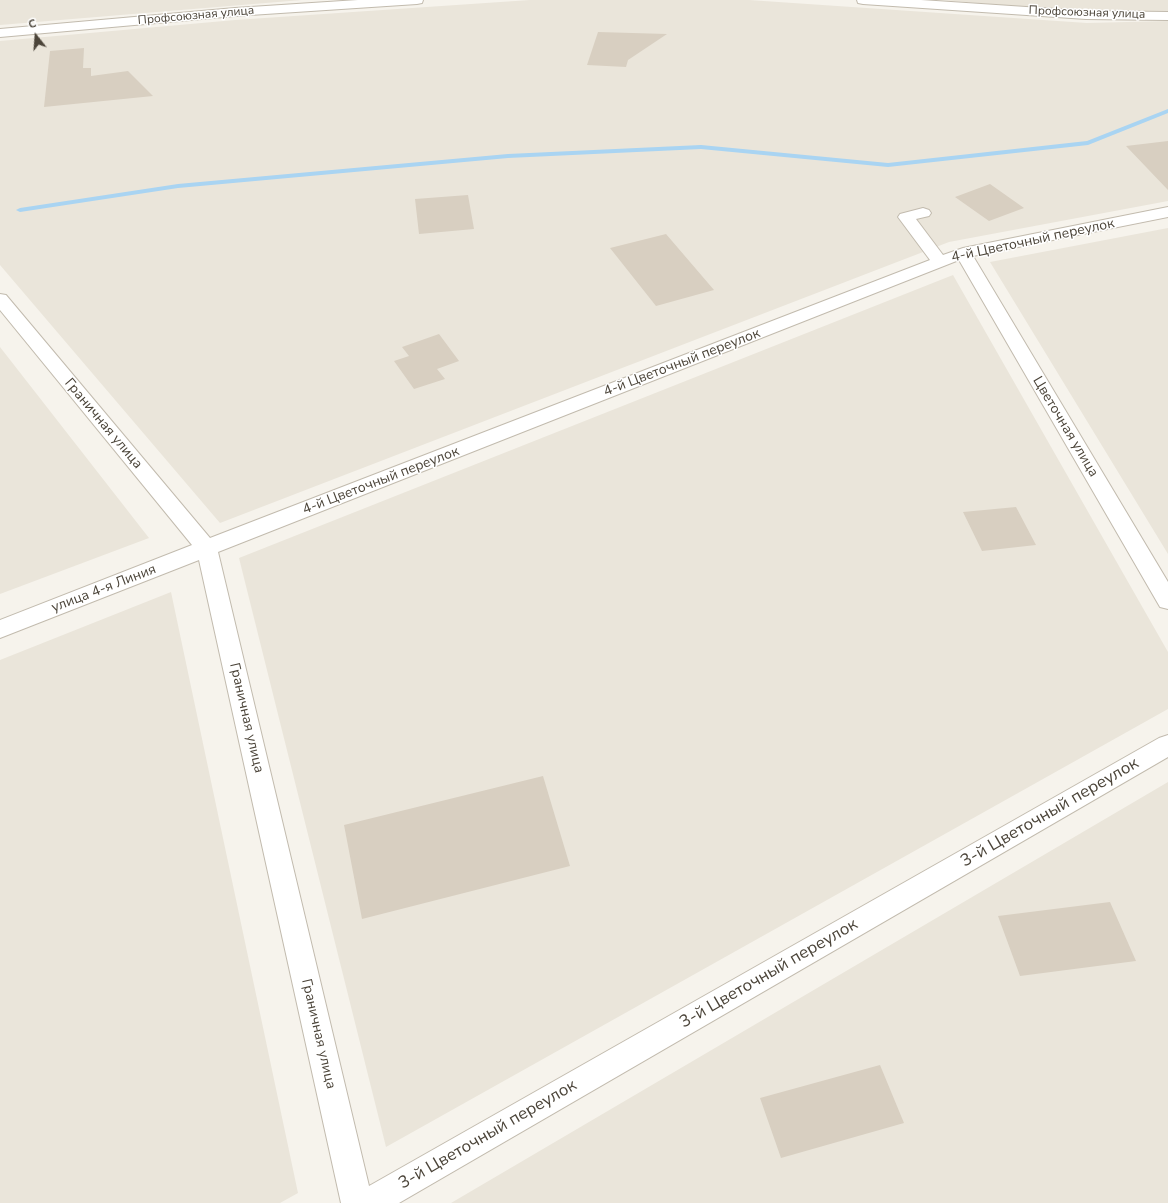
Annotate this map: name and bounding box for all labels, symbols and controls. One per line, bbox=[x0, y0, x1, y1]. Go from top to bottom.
street label: Профсоюзная улица bbox=[137, 4, 255, 28]
street label: Профсоюзная улица bbox=[1028, 4, 1146, 22]
north arrow bbox=[16, 16, 56, 56]
text: С bbox=[27, 16, 38, 32]
street label: 4-й Цветочный переулок bbox=[950, 215, 1116, 267]
street label: 4-й Цветочный переулок bbox=[601, 325, 763, 401]
street label: Цветочная улица bbox=[1028, 374, 1102, 480]
street label: Граничная улица bbox=[60, 376, 146, 472]
street label: 4-й Цветочный переулок bbox=[300, 443, 462, 519]
street label: улица 4-я Линия bbox=[49, 561, 159, 617]
street label: Граничная улица bbox=[225, 661, 267, 775]
street label: 3-й Цветочный переулок bbox=[957, 754, 1143, 872]
street label: 3-й Цветочный переулок bbox=[676, 915, 862, 1033]
street label: Граничная улица bbox=[297, 977, 339, 1091]
street label: 3-й Цветочный переулок bbox=[395, 1076, 581, 1194]

